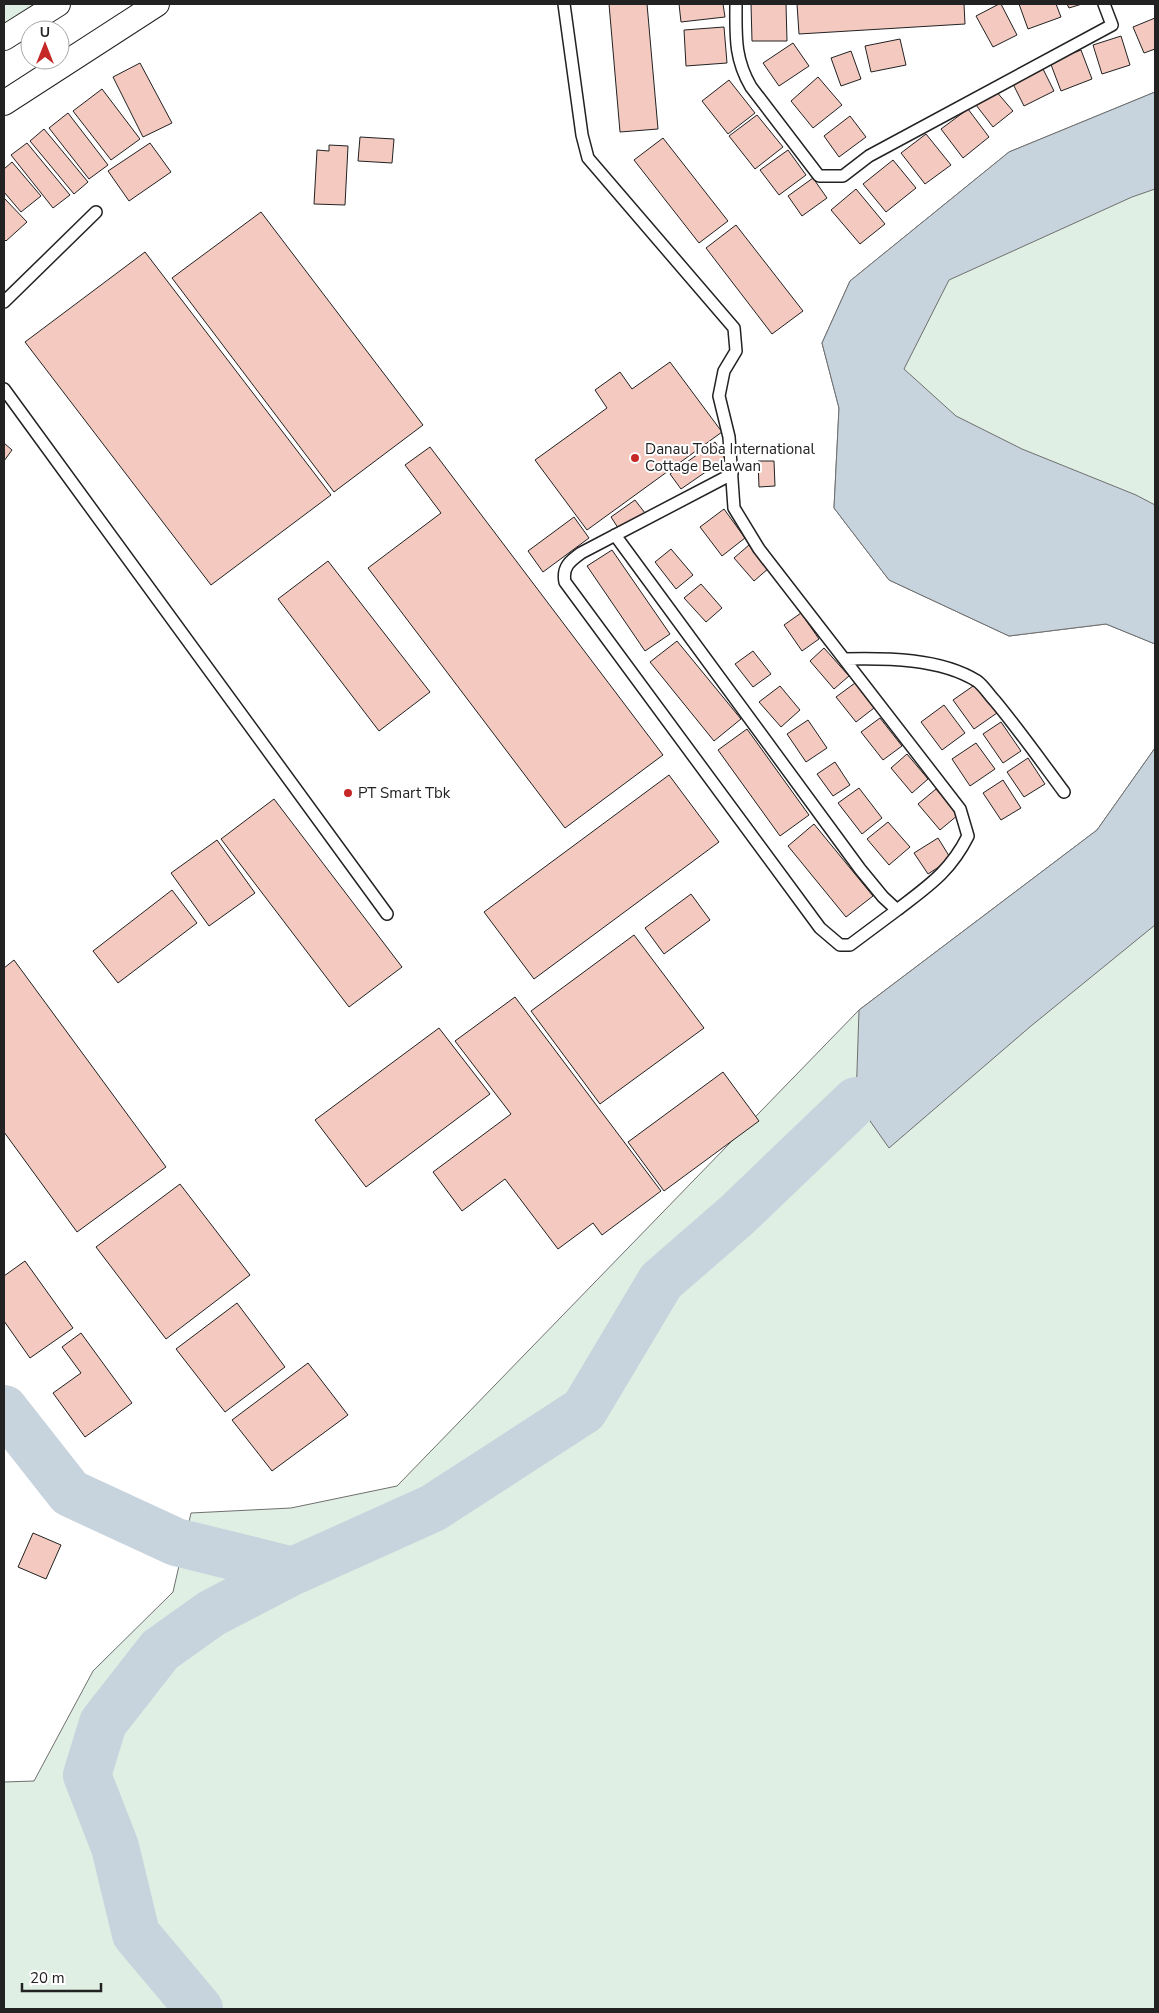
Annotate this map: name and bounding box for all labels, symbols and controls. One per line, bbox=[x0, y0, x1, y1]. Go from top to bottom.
north arrow bbox=[20, 20, 70, 70]
text: U bbox=[40, 23, 50, 42]
place label: Danau Toba International Cottage Belawan bbox=[645, 439, 815, 476]
marker: Danau Toba International Cottage Belawan bbox=[629, 452, 641, 464]
place label: PT Smart Tbk bbox=[358, 783, 451, 803]
marker: PT Smart Tbk bbox=[342, 787, 354, 799]
scale bar bbox=[22, 1960, 101, 1992]
text: 20 m bbox=[30, 1968, 65, 1988]

